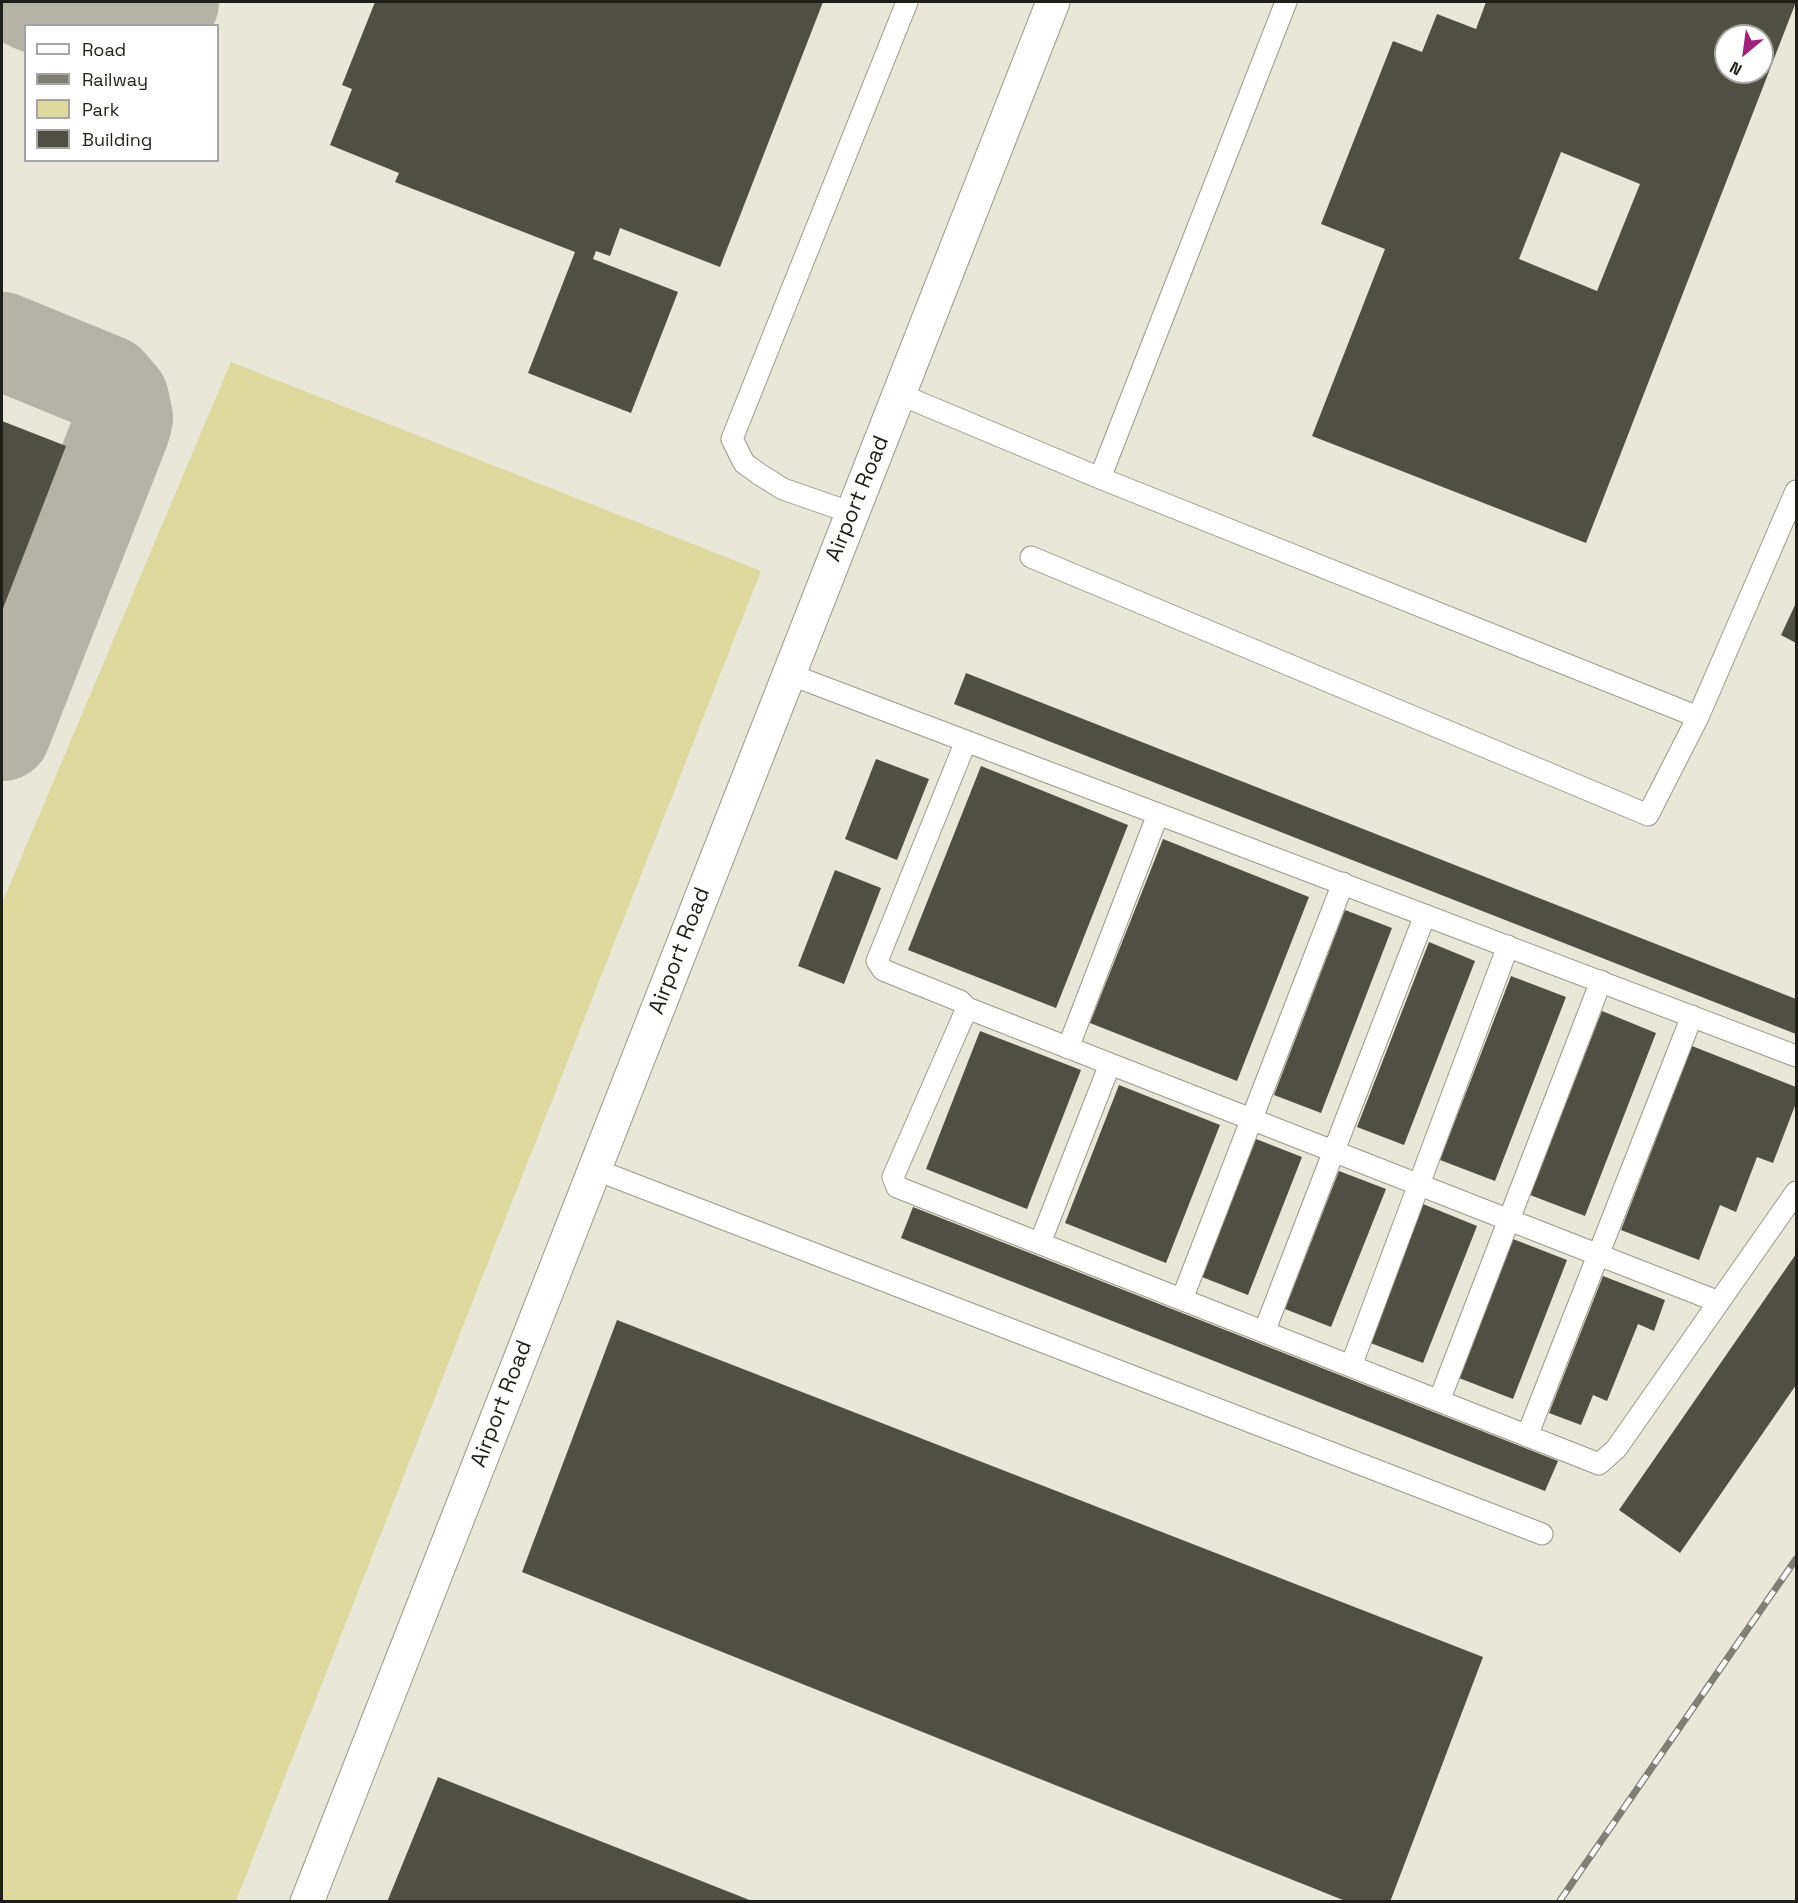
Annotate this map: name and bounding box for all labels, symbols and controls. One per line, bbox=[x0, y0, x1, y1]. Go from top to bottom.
legend bbox=[24, 24, 219, 162]
north arrow bbox=[1714, 24, 1774, 84]
text: Road bbox=[82, 38, 126, 61]
text: N bbox=[1726, 57, 1746, 80]
text: Railway bbox=[82, 68, 148, 91]
text: Park bbox=[82, 98, 119, 121]
text: Building bbox=[82, 128, 152, 151]
street label: Airport Road bbox=[821, 432, 895, 566]
street label: Airport Road bbox=[644, 884, 716, 1018]
street label: Airport Road bbox=[466, 1337, 538, 1471]

